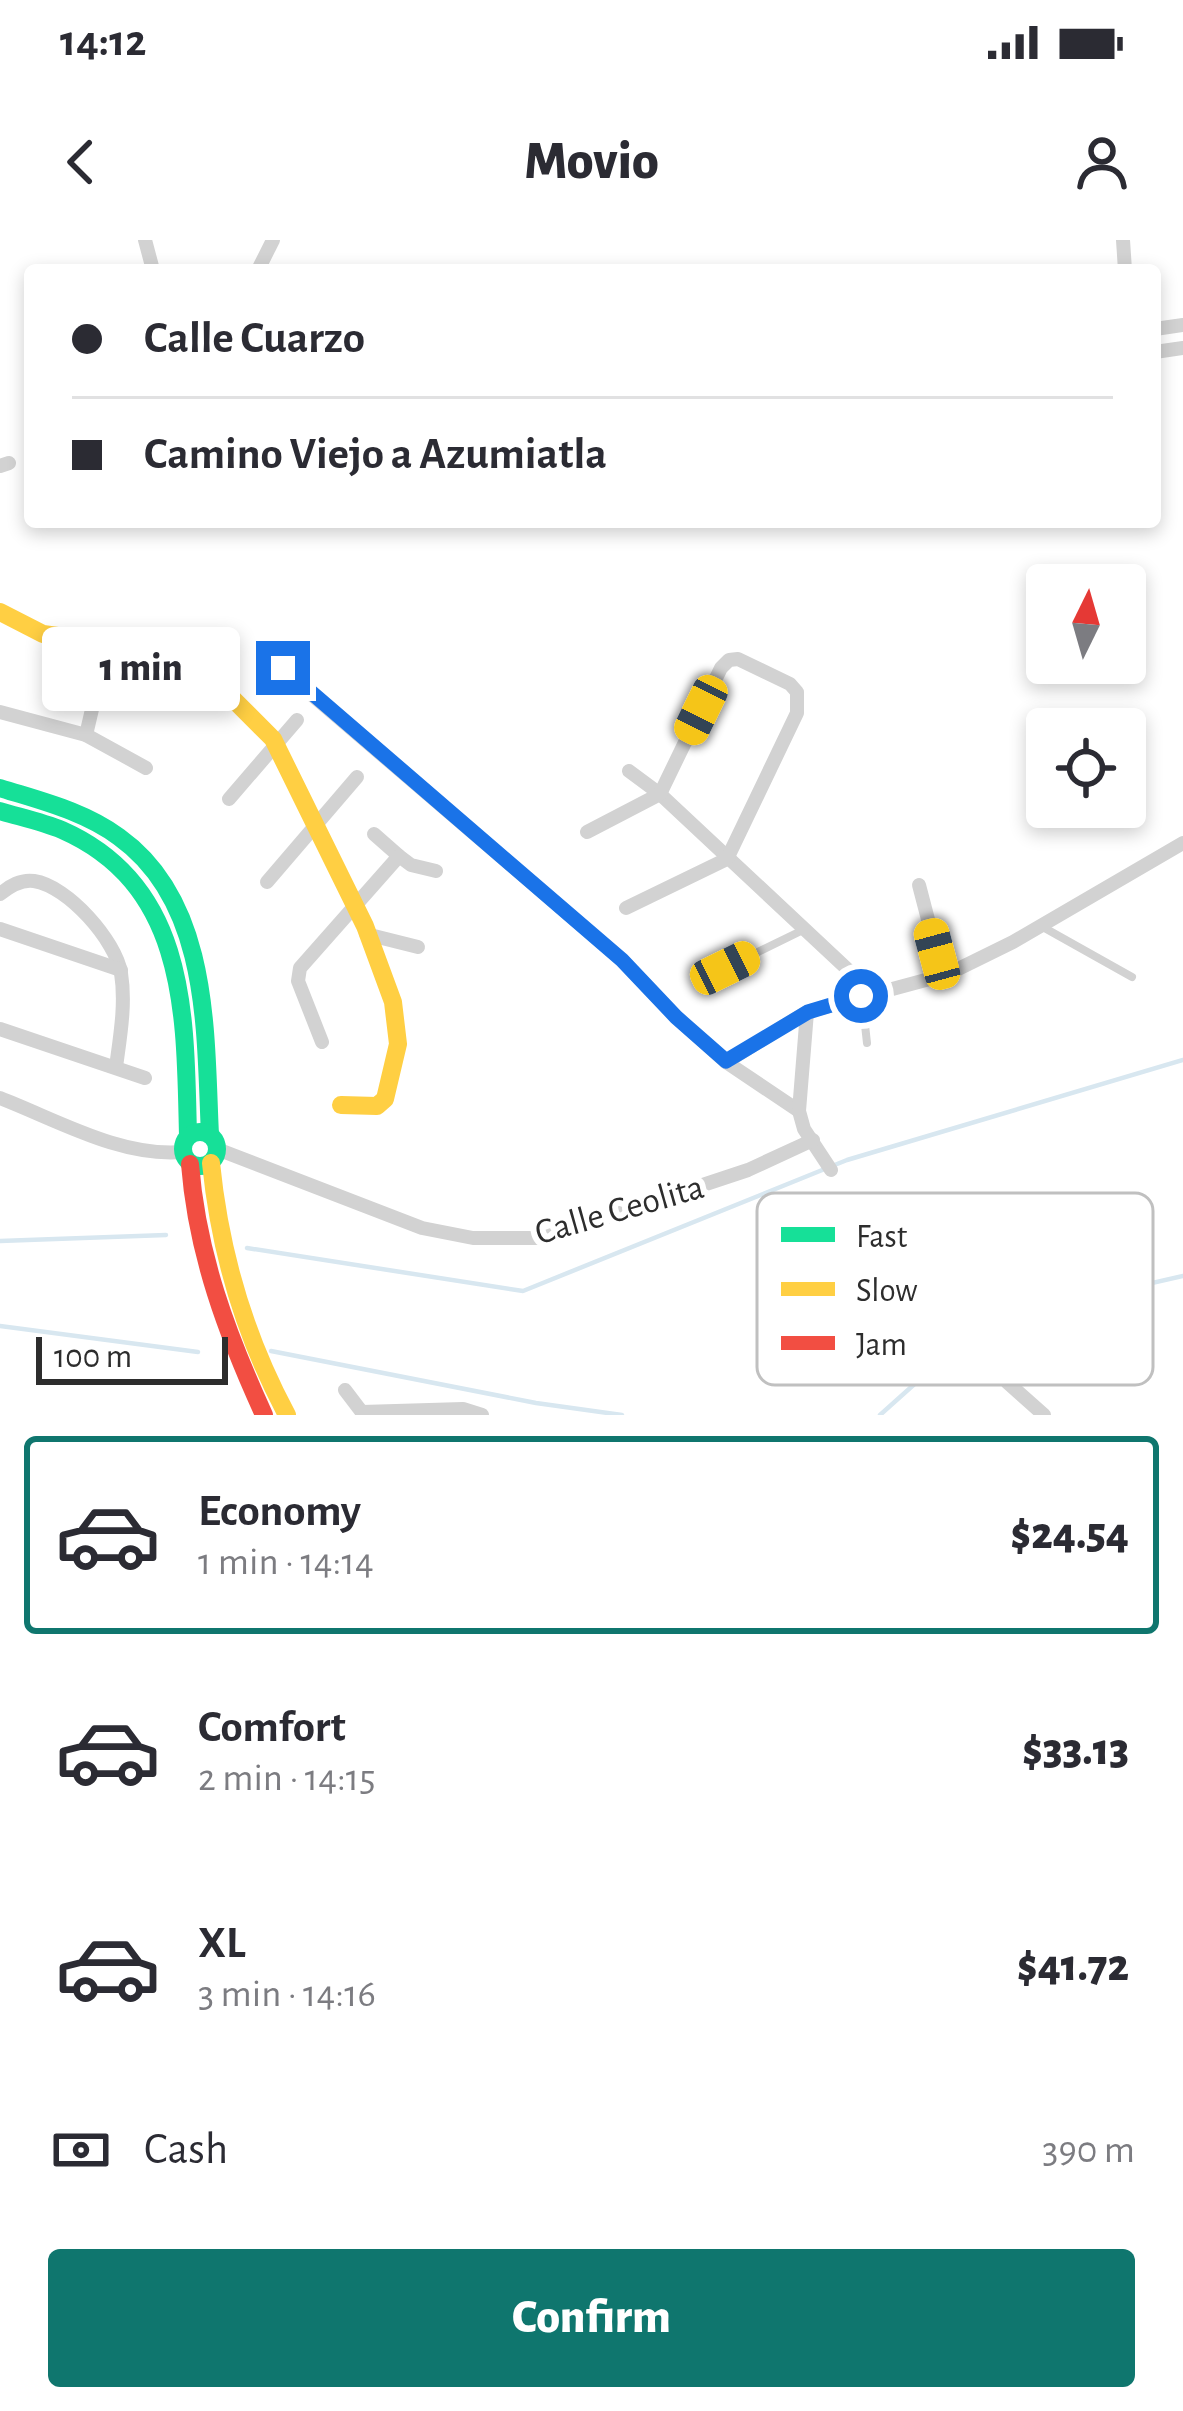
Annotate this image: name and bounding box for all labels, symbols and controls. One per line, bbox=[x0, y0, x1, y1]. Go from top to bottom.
text: 14:12 bbox=[60, 19, 147, 64]
icon: back bbox=[48, 129, 114, 195]
icon: person bbox=[1069, 129, 1135, 195]
text: Movio bbox=[524, 135, 659, 189]
text: Calle Cuarzo bbox=[144, 316, 365, 361]
text: Camino Viejo a Azumiatla bbox=[144, 432, 607, 477]
north arrow bbox=[1026, 564, 1146, 684]
map controls bbox=[1026, 564, 1146, 828]
callout: 1 min bbox=[43, 626, 241, 710]
route end bbox=[256, 641, 310, 695]
text: 1 min bbox=[99, 649, 183, 688]
car bbox=[669, 670, 733, 750]
button: locate bbox=[1026, 708, 1146, 828]
car bbox=[910, 915, 964, 993]
car bbox=[685, 936, 765, 1000]
route start bbox=[834, 969, 888, 1023]
street label: Calle Ceolita bbox=[531, 1169, 708, 1251]
legend bbox=[757, 1193, 1153, 1385]
text: Fast bbox=[856, 1221, 908, 1254]
text: Slow bbox=[856, 1275, 917, 1308]
text: Jam bbox=[856, 1329, 907, 1362]
scale bar bbox=[36, 1331, 228, 1384]
text: 100 m bbox=[54, 1341, 132, 1374]
icon: car bbox=[54, 1481, 162, 1589]
text: Economy bbox=[198, 1489, 361, 1534]
text: $24.54 bbox=[1011, 1512, 1129, 1557]
text: 1 min · 14:14 bbox=[198, 1543, 374, 1582]
icon: car bbox=[54, 1697, 162, 1805]
text: Comfort bbox=[198, 1705, 346, 1750]
text: $33.13 bbox=[1022, 1728, 1129, 1773]
text: 2 min · 14:15 bbox=[198, 1759, 376, 1798]
icon: car bbox=[54, 1913, 162, 2021]
text: XL bbox=[198, 1921, 246, 1966]
text: $41.72 bbox=[1017, 1944, 1129, 1989]
text: 3 min · 14:16 bbox=[198, 1975, 376, 2014]
icon: cash bbox=[48, 2117, 114, 2183]
text: Cash bbox=[144, 2127, 228, 2172]
text: 390 m bbox=[1042, 2131, 1135, 2170]
button: Confirm bbox=[48, 2249, 1135, 2387]

